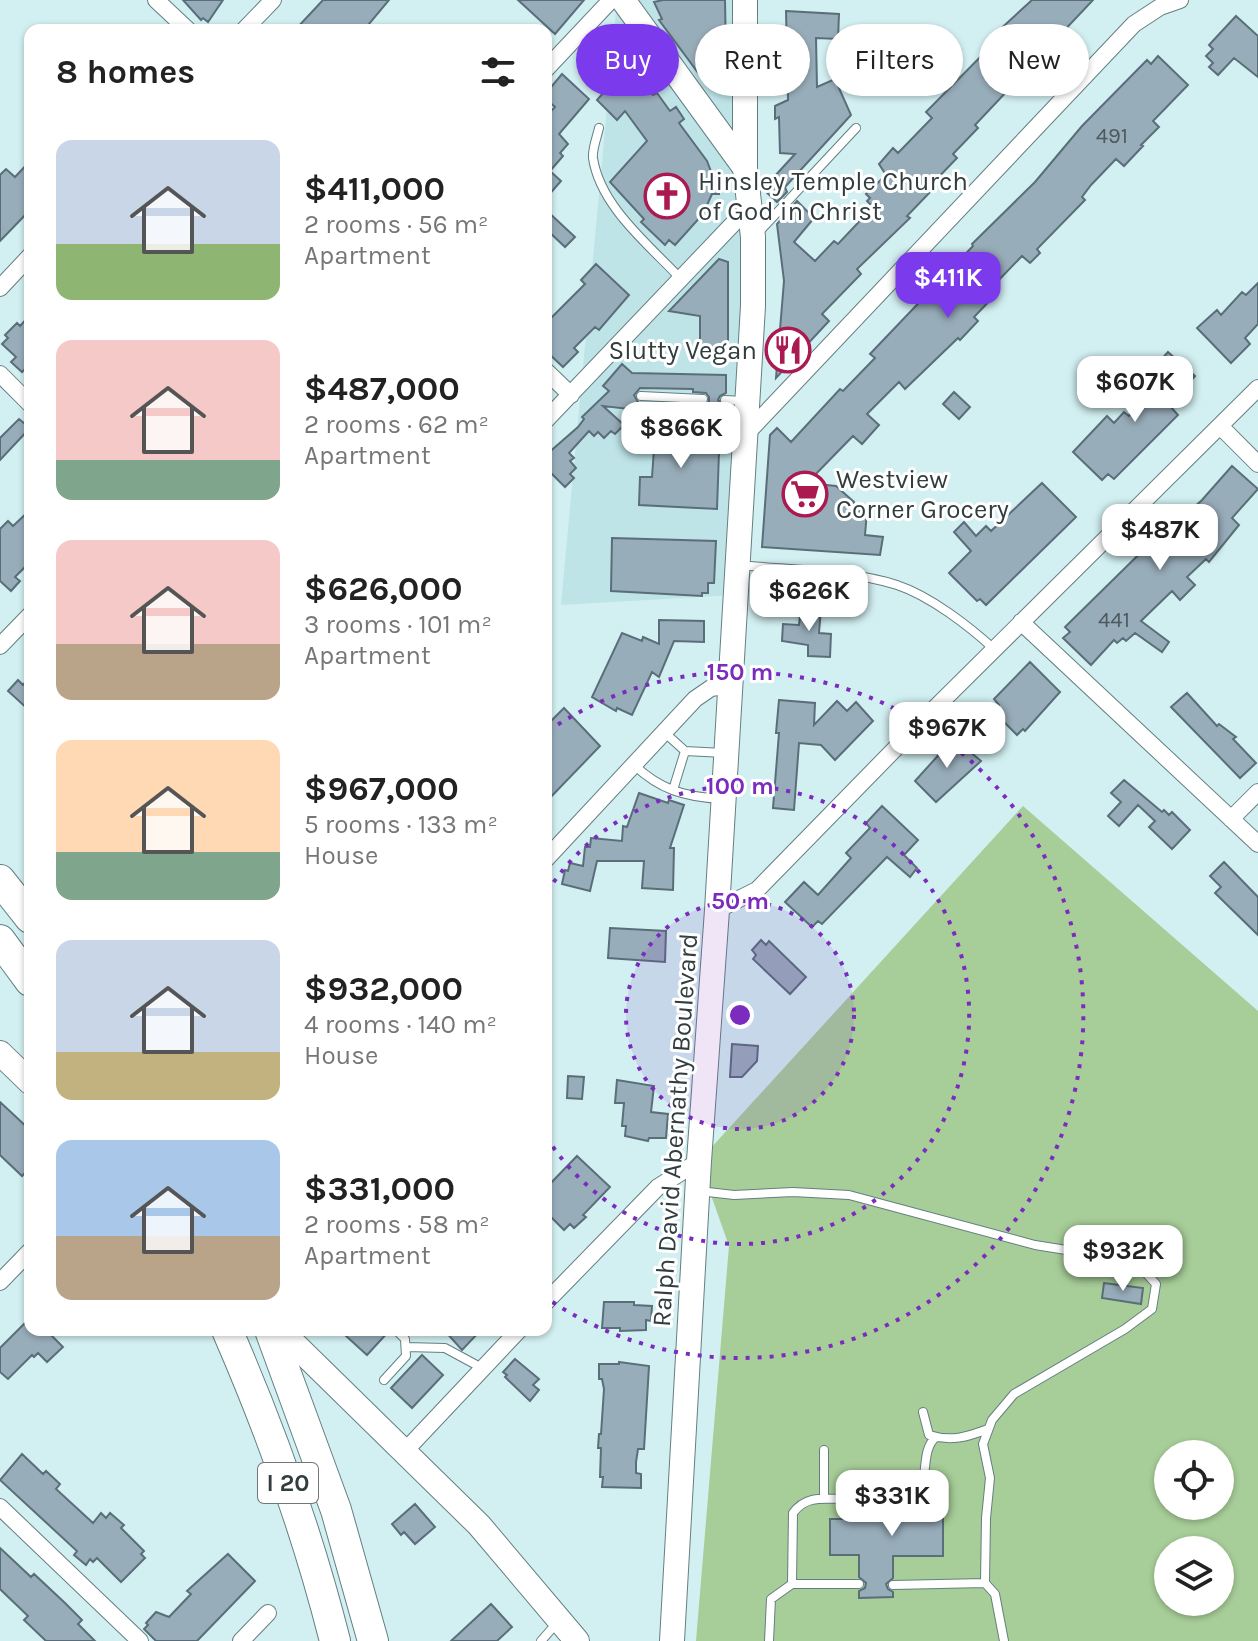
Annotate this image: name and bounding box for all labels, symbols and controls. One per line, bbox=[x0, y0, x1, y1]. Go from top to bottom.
chip: Buy bbox=[576, 24, 679, 96]
chip: Rent bbox=[695, 24, 810, 96]
chip: Filters bbox=[826, 24, 963, 96]
chip: New bbox=[979, 24, 1089, 96]
icon: filters bbox=[476, 50, 520, 94]
text: 8 homes bbox=[56, 52, 195, 92]
house number: 491 bbox=[1096, 123, 1128, 149]
place label: Hinsley Temple Church of God in Christ bbox=[698, 166, 968, 227]
text: $411,000 bbox=[304, 169, 445, 209]
icon: home bbox=[120, 172, 216, 268]
church icon: Hinsley Temple Church of God in Christ bbox=[643, 172, 691, 220]
text: 2 rooms · 56 m² bbox=[304, 209, 489, 240]
text: Apartment bbox=[304, 240, 431, 271]
pin: $411K bbox=[892, 252, 1004, 320]
text: $411K bbox=[914, 262, 982, 293]
restaurant icon: Slutty Vegan bbox=[764, 326, 812, 374]
place label: Slutty Vegan bbox=[609, 335, 757, 366]
pin: $607K bbox=[1079, 356, 1191, 424]
text: $607K bbox=[1095, 366, 1175, 397]
text: $487,000 bbox=[304, 369, 460, 409]
icon: home bbox=[120, 372, 216, 468]
pin: $866K bbox=[625, 402, 737, 470]
text: 2 rooms · 62 m² bbox=[304, 409, 489, 440]
text: $866K bbox=[639, 412, 723, 443]
text: Apartment bbox=[304, 440, 431, 471]
place label: Westview Corner Grocery bbox=[836, 464, 1009, 525]
supermarket icon: Westview Corner Grocery bbox=[781, 470, 829, 518]
pin: $487K bbox=[1104, 504, 1216, 572]
text: $487K bbox=[1120, 514, 1200, 545]
pin: $626K bbox=[753, 565, 865, 633]
text: $626,000 bbox=[304, 569, 462, 609]
icon: home bbox=[120, 572, 216, 668]
text: $626K bbox=[768, 575, 850, 606]
house number: 441 bbox=[1098, 607, 1130, 633]
text: 3 rooms · 101 m² bbox=[304, 609, 492, 640]
text: Apartment bbox=[304, 640, 431, 671]
text: 150 m bbox=[707, 658, 773, 686]
pin: $967K bbox=[891, 702, 1003, 770]
text: $967K bbox=[907, 712, 987, 743]
text: $967,000 bbox=[304, 769, 459, 809]
icon: home bbox=[120, 772, 216, 868]
text: 100 m bbox=[706, 772, 774, 800]
text: 5 rooms · 133 m² bbox=[304, 809, 498, 840]
text: House bbox=[304, 840, 378, 871]
text: 50 m bbox=[711, 887, 769, 915]
street label: Ralph David Abernathy Boulevard bbox=[646, 932, 704, 1328]
text: $932,000 bbox=[304, 969, 463, 1009]
icon: home bbox=[120, 972, 216, 1068]
centre of rings bbox=[726, 1001, 754, 1029]
text: 4 rooms · 140 m² bbox=[304, 1009, 497, 1040]
text: House bbox=[304, 1040, 378, 1071]
text: $331,000 bbox=[304, 1169, 455, 1209]
icon: home bbox=[120, 1172, 216, 1268]
text: 2 rooms · 58 m² bbox=[304, 1209, 490, 1240]
pin: $932K bbox=[1067, 1225, 1179, 1293]
text: $932K bbox=[1082, 1235, 1164, 1266]
text: Apartment bbox=[304, 1240, 431, 1271]
map controls bbox=[1154, 1440, 1234, 1616]
button: locate bbox=[1154, 1440, 1234, 1520]
road number: I 20 bbox=[258, 1463, 318, 1503]
pin: $331K bbox=[836, 1470, 948, 1538]
text: $331K bbox=[854, 1480, 930, 1511]
button: layers bbox=[1154, 1536, 1234, 1616]

